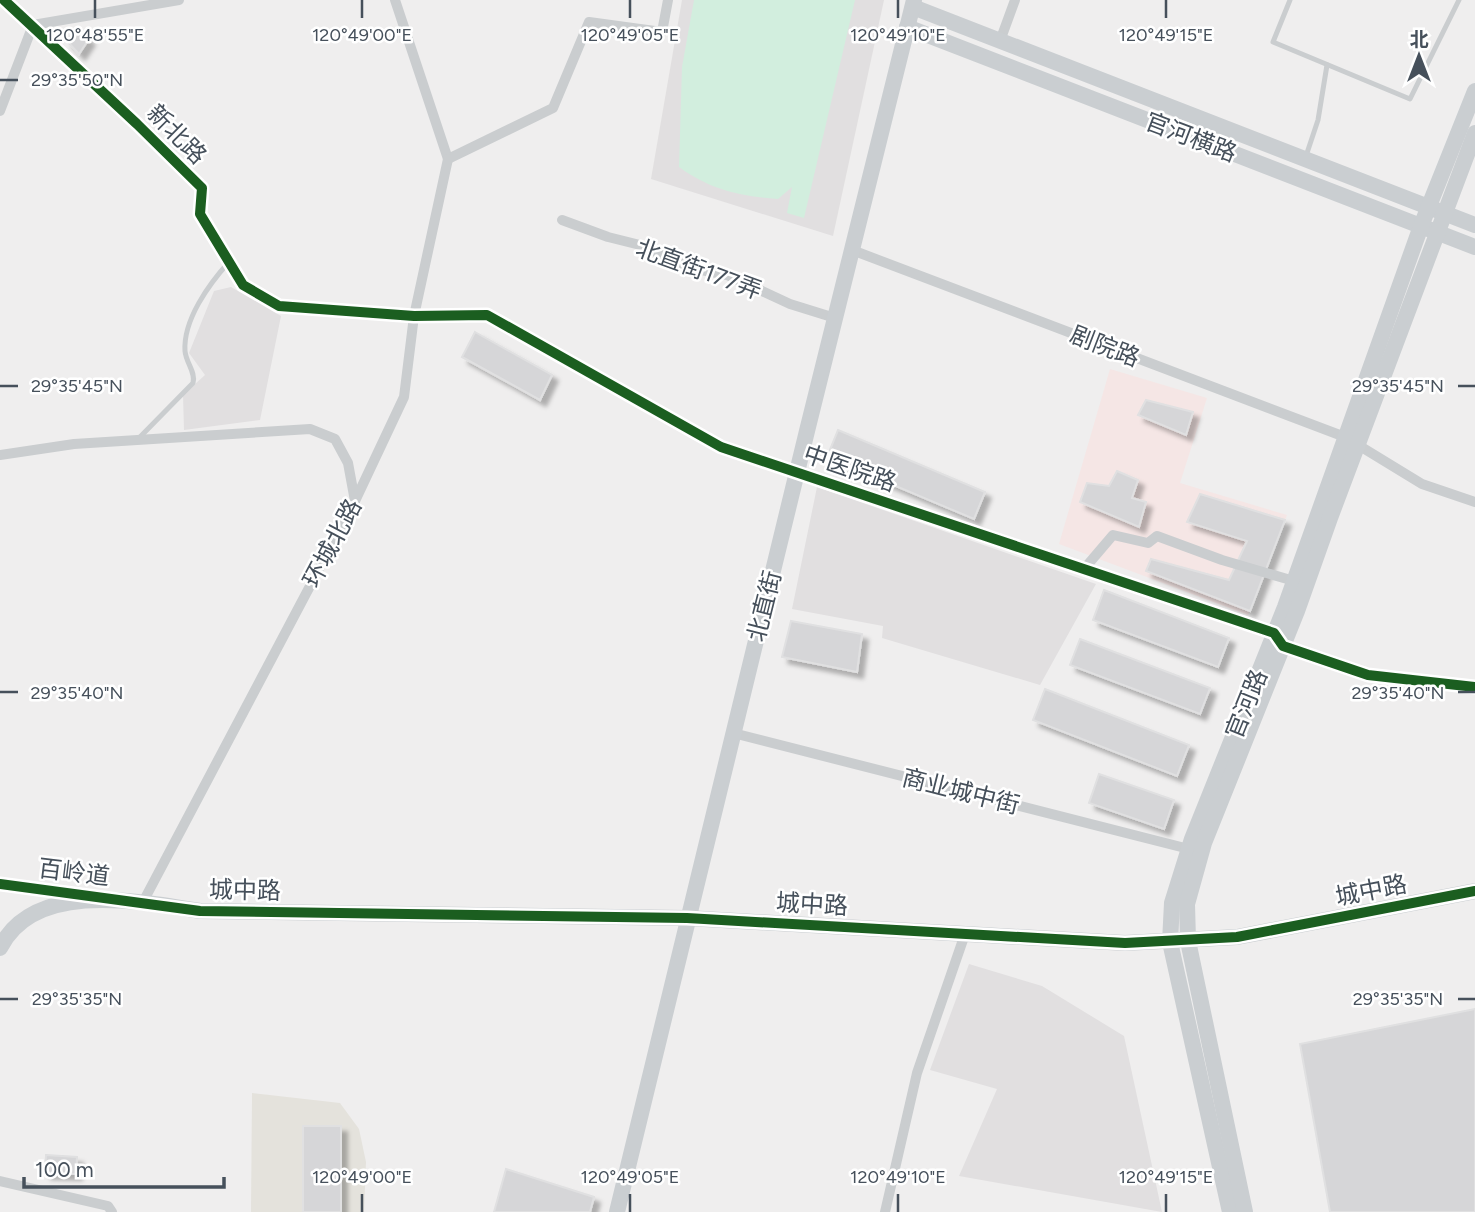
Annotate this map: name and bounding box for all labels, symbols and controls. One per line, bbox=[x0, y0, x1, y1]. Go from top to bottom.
north arrow bbox=[1384, 21, 1454, 91]
text: 120°48'55"E bbox=[46, 24, 144, 46]
text: 120°49'00"E bbox=[312, 24, 412, 46]
text: 120°49'05"E bbox=[581, 24, 679, 46]
text: 120°49'10"E bbox=[850, 24, 946, 46]
text: 120°49'15"E bbox=[1119, 24, 1213, 46]
text: 北 bbox=[1409, 28, 1429, 51]
text: 29°35'50"N bbox=[31, 69, 123, 91]
street label: 新北路 bbox=[141, 98, 213, 170]
street label: 官河横路 bbox=[1141, 106, 1241, 168]
street label: 北直街177弄 bbox=[632, 233, 766, 305]
street label: 剧院路 bbox=[1066, 320, 1144, 372]
text: 29°35'45"N bbox=[31, 375, 123, 397]
text: 29°35'45"N bbox=[1352, 375, 1444, 397]
street label: 中医院路 bbox=[800, 439, 900, 497]
street label: 环城北路 bbox=[297, 494, 367, 592]
street label: 北直街 bbox=[741, 568, 787, 644]
street label: 官河路 bbox=[1219, 665, 1273, 743]
text: 29°35'40"N bbox=[30, 682, 124, 704]
text: 29°35'40"N bbox=[1351, 682, 1445, 704]
street label: 商业城中街 bbox=[899, 762, 1023, 820]
street label: 百岭道 bbox=[37, 853, 111, 891]
street label: 城中路 bbox=[1333, 869, 1409, 911]
street label: 城中路 bbox=[209, 875, 281, 905]
street label: 城中路 bbox=[775, 888, 849, 920]
text: 29°35'35"N bbox=[32, 988, 122, 1010]
text: 29°35'35"N bbox=[1353, 988, 1443, 1010]
scale bar bbox=[24, 1146, 224, 1190]
text: 100 m bbox=[35, 1157, 94, 1182]
text: 120°49'00"E bbox=[312, 1166, 412, 1188]
text: 120°49'05"E bbox=[581, 1166, 679, 1188]
text: 120°49'10"E bbox=[850, 1166, 946, 1188]
text: 120°49'15"E bbox=[1119, 1166, 1213, 1188]

